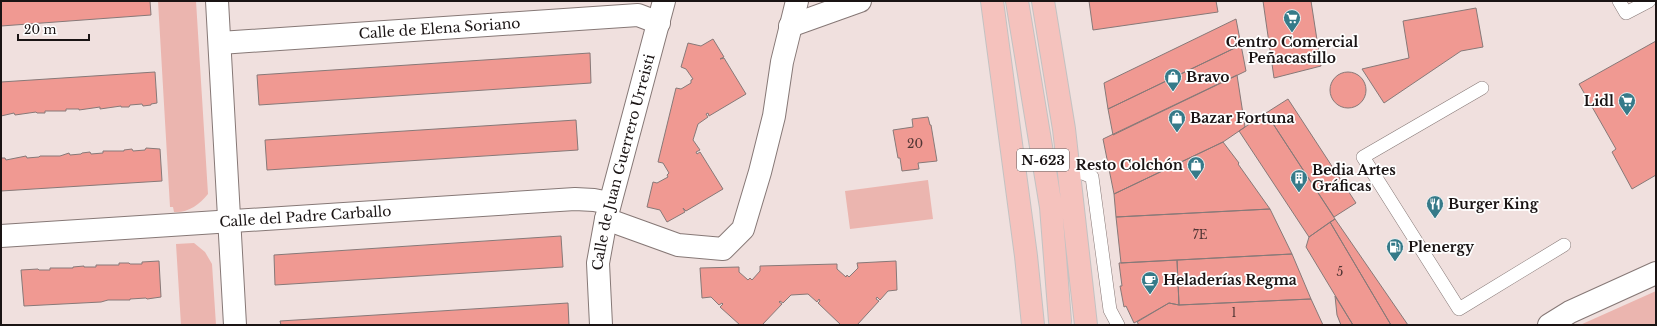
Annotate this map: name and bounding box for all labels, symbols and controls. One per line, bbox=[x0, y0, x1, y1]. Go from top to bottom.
supermarket icon: Centro Comercial Peñacastillo bbox=[1282, 8, 1302, 33]
street label: Calle de Elena Soriano bbox=[358, 14, 521, 43]
scale bar bbox=[18, 16, 89, 42]
text: 20 m bbox=[24, 22, 56, 37]
place label: Centro Comercial Peñacastillo bbox=[1226, 33, 1358, 67]
street label: Calle de Juan Guerrero Urreisti bbox=[589, 52, 659, 271]
shop icon: Bravo bbox=[1163, 67, 1183, 92]
place label: Bravo bbox=[1186, 68, 1230, 86]
supermarket icon: Lidl bbox=[1617, 91, 1637, 116]
place label: Lidl bbox=[1584, 92, 1614, 110]
shop icon: Bazar Fortuna bbox=[1167, 108, 1187, 133]
place label: Bazar Fortuna bbox=[1190, 109, 1294, 127]
house number: 20 bbox=[907, 136, 923, 151]
road number: N-623 bbox=[1017, 149, 1069, 171]
shop icon: Resto Colchón bbox=[1186, 155, 1206, 180]
place label: Resto Colchón bbox=[1076, 156, 1183, 174]
place label: Bedia Artes Gráficas bbox=[1312, 161, 1396, 195]
building icon: Bedia Artes Gráficas bbox=[1289, 168, 1309, 193]
restaurant icon: Burger King bbox=[1425, 194, 1445, 219]
place label: Burger King bbox=[1448, 195, 1539, 213]
street label: Calle del Padre Carballo bbox=[219, 202, 392, 231]
house number: 7E bbox=[1193, 227, 1208, 242]
fuel station icon: Plenergy bbox=[1385, 237, 1405, 262]
place label: Plenergy bbox=[1408, 238, 1475, 256]
house number: 5 bbox=[1337, 264, 1344, 279]
cafe icon: Heladerías Regma bbox=[1140, 270, 1160, 295]
place label: Heladerías Regma bbox=[1163, 271, 1297, 289]
house number: 1 bbox=[1231, 305, 1237, 320]

